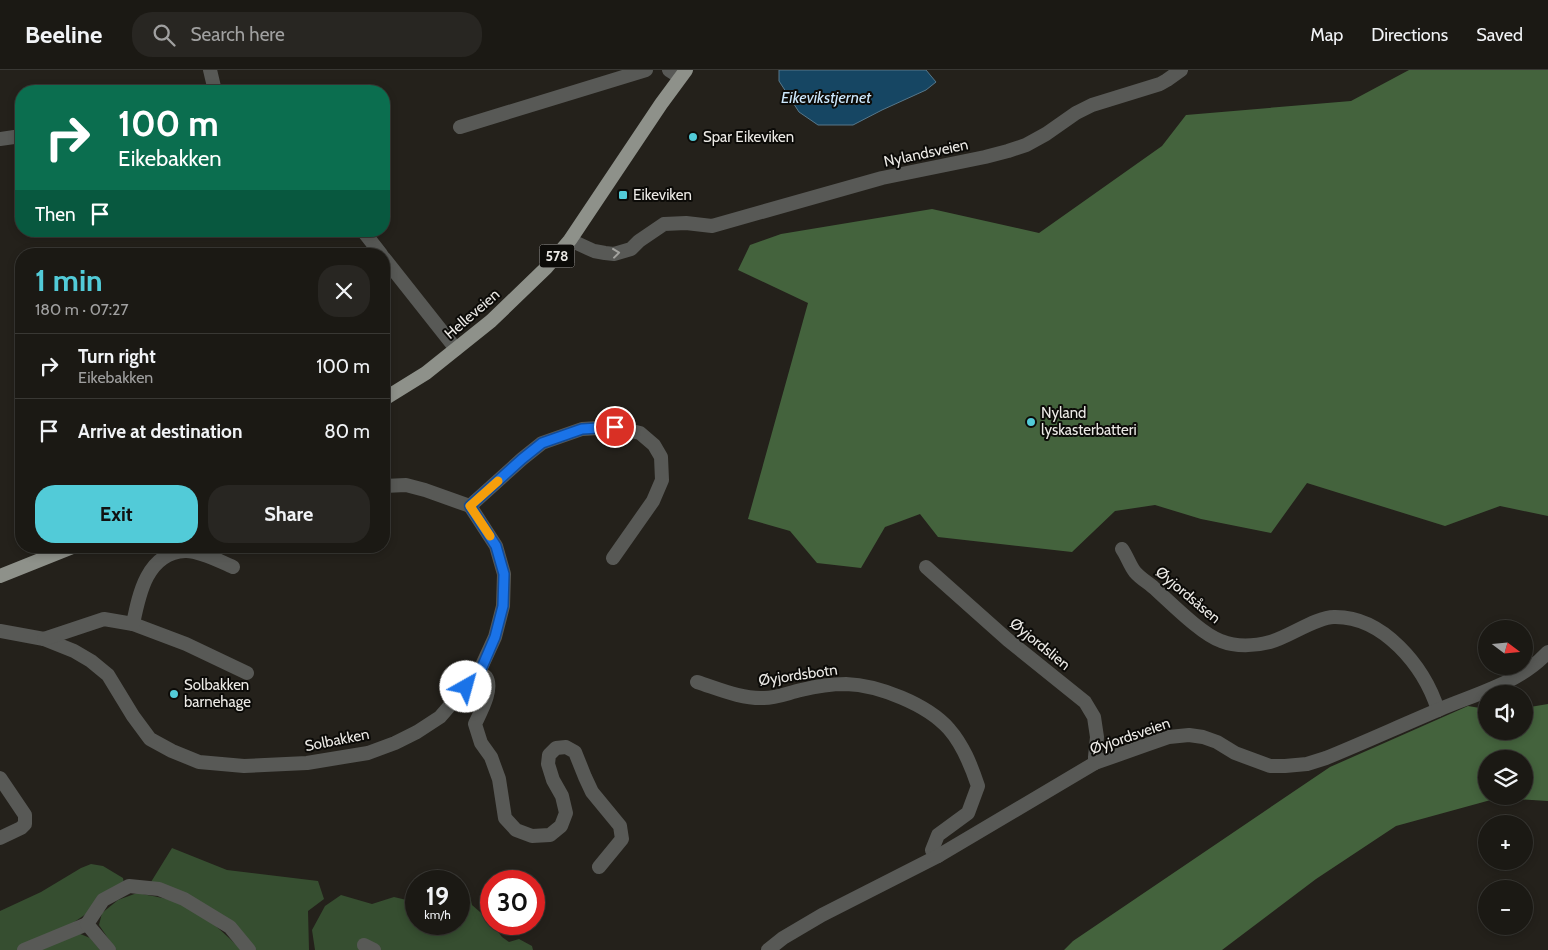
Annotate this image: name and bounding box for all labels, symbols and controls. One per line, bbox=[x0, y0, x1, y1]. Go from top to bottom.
search box bbox=[132, 12, 482, 57]
text: Beeline bbox=[25, 20, 102, 49]
icon: search bbox=[150, 21, 178, 49]
text: Search here bbox=[190, 23, 285, 46]
text: Map bbox=[1310, 24, 1343, 46]
text: Directions bbox=[1371, 24, 1448, 46]
text: Saved bbox=[1476, 24, 1523, 46]
water label: Eikevikstjernet bbox=[781, 88, 872, 107]
text: 100 m bbox=[118, 102, 219, 145]
icon: right bbox=[35, 105, 100, 170]
place label: Spar Eikeviken bbox=[703, 128, 794, 146]
marker: Spar Eikeviken bbox=[687, 131, 699, 143]
street label: Nylandsveien bbox=[882, 135, 970, 171]
text: Eikebakken bbox=[118, 145, 222, 172]
place label: Eikeviken bbox=[633, 186, 692, 204]
marker: Eikeviken bbox=[617, 189, 629, 201]
icon: arrive bbox=[86, 200, 114, 228]
text: Then bbox=[35, 203, 76, 226]
road number: 578 bbox=[540, 245, 574, 268]
one-way arrow bbox=[613, 248, 621, 259]
text: 1 min bbox=[35, 262, 103, 299]
button: close bbox=[318, 265, 370, 317]
street label: Helleveien bbox=[441, 285, 503, 343]
text: 180 m · 07:27 bbox=[35, 300, 129, 319]
text: Turn right bbox=[78, 345, 156, 368]
icon: right bbox=[35, 352, 63, 380]
text: 100 m bbox=[316, 355, 370, 378]
text: Eikebakken bbox=[78, 368, 153, 387]
place label: Nyland lyskasterbatteri bbox=[1041, 404, 1137, 439]
pin bbox=[594, 406, 636, 448]
icon: arrive bbox=[601, 413, 629, 441]
marker: Nyland lyskasterbatteri bbox=[1025, 416, 1037, 428]
icon: arrive bbox=[35, 417, 63, 445]
text: Arrive at destination bbox=[78, 420, 242, 443]
text: 80 m bbox=[324, 420, 370, 443]
button: Exit bbox=[35, 485, 198, 543]
button: Share bbox=[208, 485, 370, 543]
street label: Øyjordsåsen bbox=[1152, 563, 1224, 627]
street label: Øyjordslien bbox=[1006, 614, 1074, 674]
north arrow bbox=[1478, 620, 1532, 675]
map controls bbox=[1478, 620, 1533, 935]
position arrow bbox=[439, 660, 491, 712]
street label: Øyjordsbotn bbox=[757, 661, 839, 689]
place label: Solbakken barnehage bbox=[184, 676, 251, 711]
button: sound bbox=[1478, 685, 1533, 740]
marker: Solbakken barnehage bbox=[168, 688, 180, 700]
street label: Øyjordsveien bbox=[1087, 714, 1173, 758]
street label: Solbakken bbox=[303, 725, 371, 755]
button: layers bbox=[1478, 750, 1533, 805]
button: + bbox=[1478, 815, 1533, 870]
speed limit sign: 30 bbox=[480, 870, 545, 935]
button: − bbox=[1478, 880, 1533, 935]
text: 19 bbox=[426, 881, 449, 911]
text: km/h bbox=[424, 907, 451, 922]

